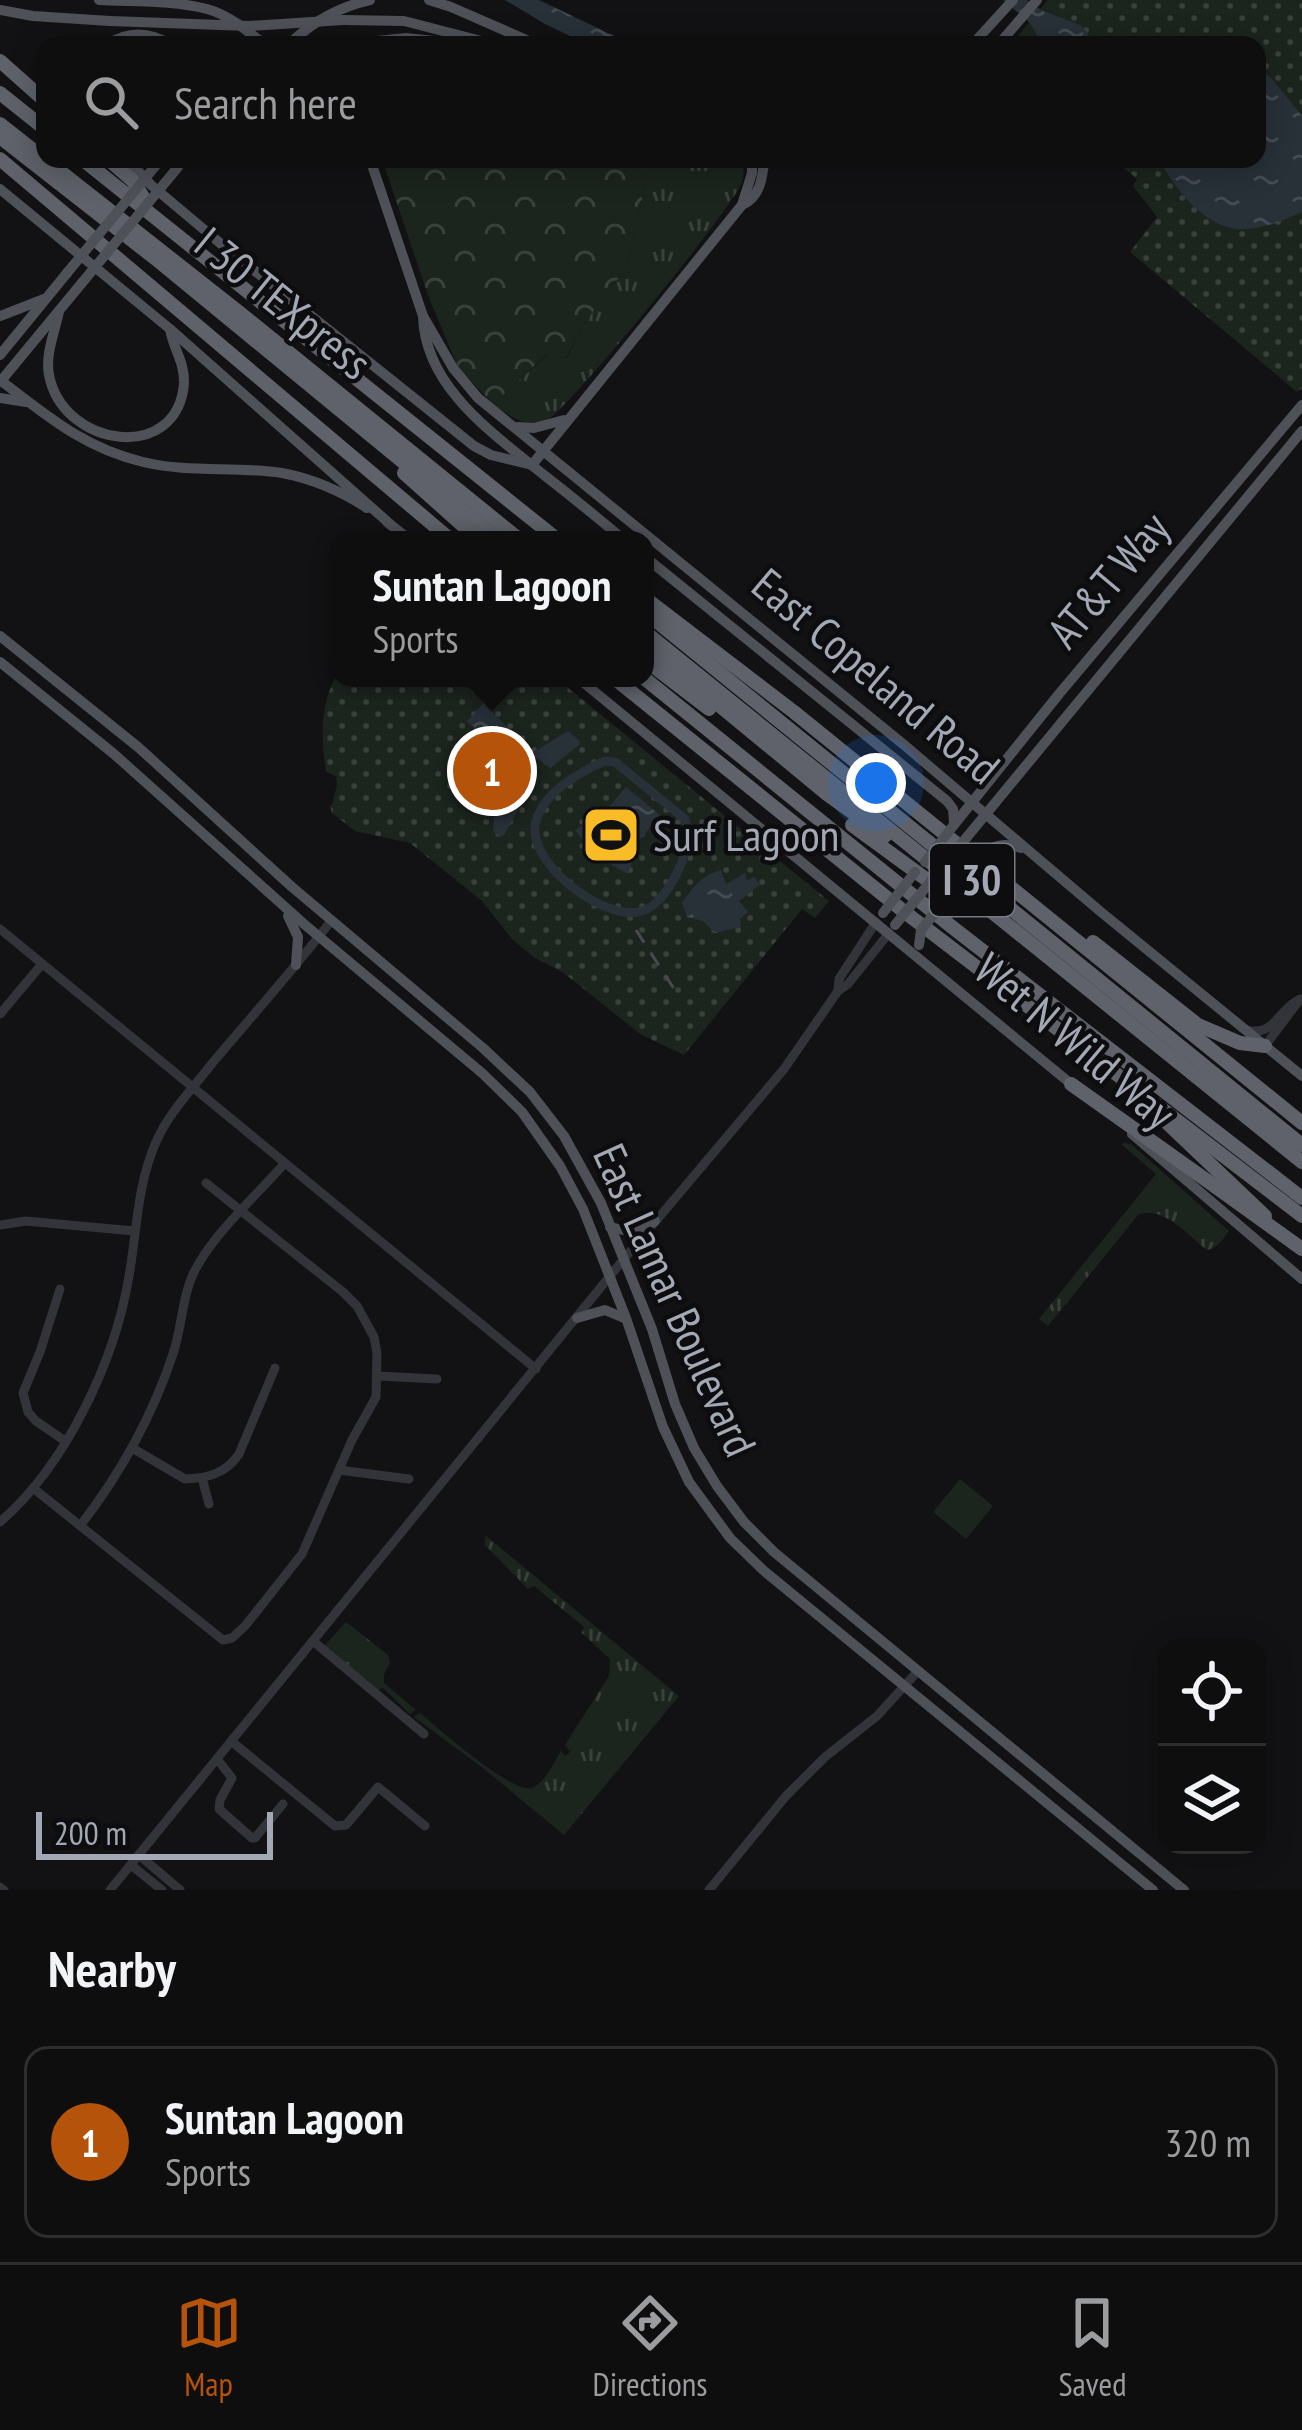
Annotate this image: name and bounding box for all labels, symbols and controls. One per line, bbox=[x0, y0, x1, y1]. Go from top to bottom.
search box bbox=[36, 36, 1266, 168]
icon: search bbox=[78, 69, 144, 135]
text: Search here bbox=[174, 73, 357, 131]
street label: I 30 TEXpress bbox=[183, 213, 384, 391]
street label: AT&T Way bbox=[1034, 500, 1181, 659]
popup bbox=[330, 531, 654, 687]
text: Suntan Lagoon bbox=[373, 555, 612, 613]
street label: East Copeland Road bbox=[741, 555, 1012, 796]
text: Sports bbox=[373, 613, 459, 664]
pin: 1 bbox=[453, 726, 531, 816]
your location bbox=[846, 753, 906, 813]
sports icon: Surf Lagoon bbox=[580, 804, 642, 866]
place label: Surf Lagoon bbox=[653, 805, 839, 863]
road number: I 30 bbox=[930, 844, 1014, 916]
street label: Wet N Wild Way bbox=[963, 939, 1188, 1141]
street label: East Lamar Boulevard bbox=[581, 1135, 771, 1465]
map controls bbox=[1158, 1638, 1266, 1854]
button: locate bbox=[1158, 1638, 1266, 1746]
button: layers bbox=[1158, 1746, 1266, 1854]
scale bar bbox=[36, 1806, 273, 1859]
text: 200 m bbox=[54, 1811, 127, 1854]
text: Nearby bbox=[48, 1935, 176, 2001]
text: Suntan Lagoon bbox=[165, 2088, 404, 2146]
text: 1 bbox=[81, 2117, 99, 2168]
text: 320 m bbox=[1165, 2117, 1251, 2168]
text: Sports bbox=[165, 2146, 251, 2197]
tab: Map bbox=[176, 2290, 242, 2405]
tab: Directions bbox=[593, 2290, 707, 2405]
tab: Saved bbox=[1058, 2290, 1126, 2405]

